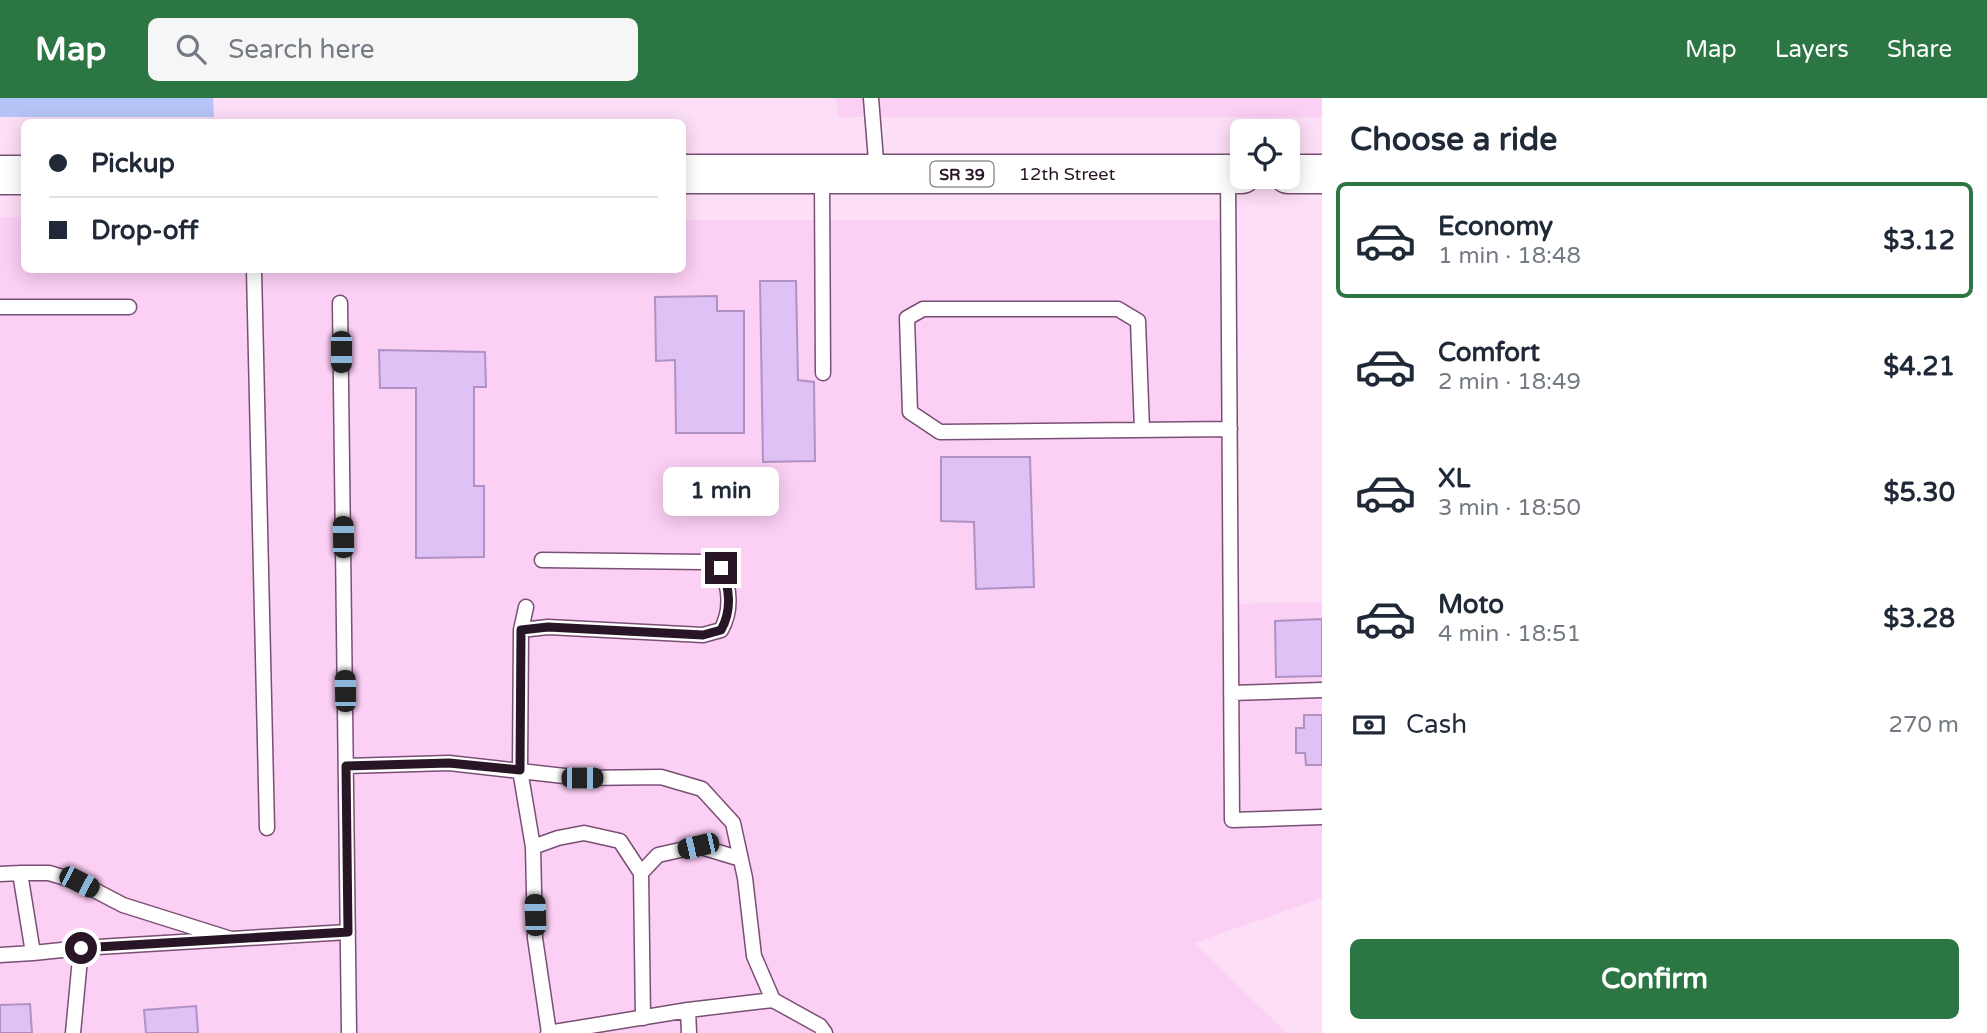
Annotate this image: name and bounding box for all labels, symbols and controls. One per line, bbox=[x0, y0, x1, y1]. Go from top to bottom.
search box bbox=[148, 18, 638, 81]
text: Map bbox=[35, 30, 106, 69]
icon: search bbox=[172, 30, 210, 68]
text: Search here bbox=[228, 34, 374, 65]
text: Map bbox=[1685, 35, 1737, 64]
text: Layers bbox=[1775, 35, 1849, 64]
text: Share bbox=[1887, 35, 1952, 64]
map controls bbox=[1230, 119, 1300, 189]
button: locate bbox=[1230, 119, 1300, 189]
text: Choose a ride bbox=[1350, 121, 1557, 159]
text: Pickup bbox=[91, 148, 175, 179]
road number: SR 39 bbox=[930, 162, 993, 186]
street label: 12th Street bbox=[1019, 163, 1115, 185]
icon: car bbox=[1354, 209, 1417, 272]
text: Economy bbox=[1438, 211, 1553, 242]
text: Drop-off bbox=[91, 215, 198, 246]
text: $3.12 bbox=[1883, 225, 1955, 256]
text: 1 min · 18:48 bbox=[1438, 242, 1581, 270]
car bbox=[331, 331, 352, 373]
icon: car bbox=[1354, 335, 1417, 398]
text: Comfort bbox=[1438, 337, 1540, 368]
text: $4.21 bbox=[1883, 351, 1955, 382]
text: 2 min · 18:49 bbox=[1438, 368, 1581, 396]
icon: car bbox=[1354, 461, 1417, 524]
text: XL bbox=[1438, 463, 1470, 494]
callout: 1 min bbox=[663, 466, 779, 516]
text: 1 min bbox=[690, 477, 752, 505]
text: $5.30 bbox=[1883, 477, 1955, 508]
text: 3 min · 18:50 bbox=[1438, 494, 1581, 522]
car bbox=[333, 516, 354, 558]
route end bbox=[705, 552, 737, 584]
icon: car bbox=[1354, 587, 1417, 650]
text: Moto bbox=[1438, 589, 1504, 620]
text: $3.28 bbox=[1883, 603, 1955, 634]
text: 4 min · 18:51 bbox=[1438, 620, 1581, 648]
car bbox=[335, 670, 356, 712]
icon: cash bbox=[1350, 706, 1388, 744]
text: Cash bbox=[1406, 709, 1467, 740]
text: 270 m bbox=[1889, 711, 1959, 739]
car bbox=[562, 768, 604, 789]
car bbox=[676, 831, 721, 861]
car bbox=[56, 863, 103, 901]
car bbox=[524, 894, 547, 936]
route start bbox=[65, 932, 97, 964]
button: Confirm bbox=[1350, 939, 1959, 1019]

